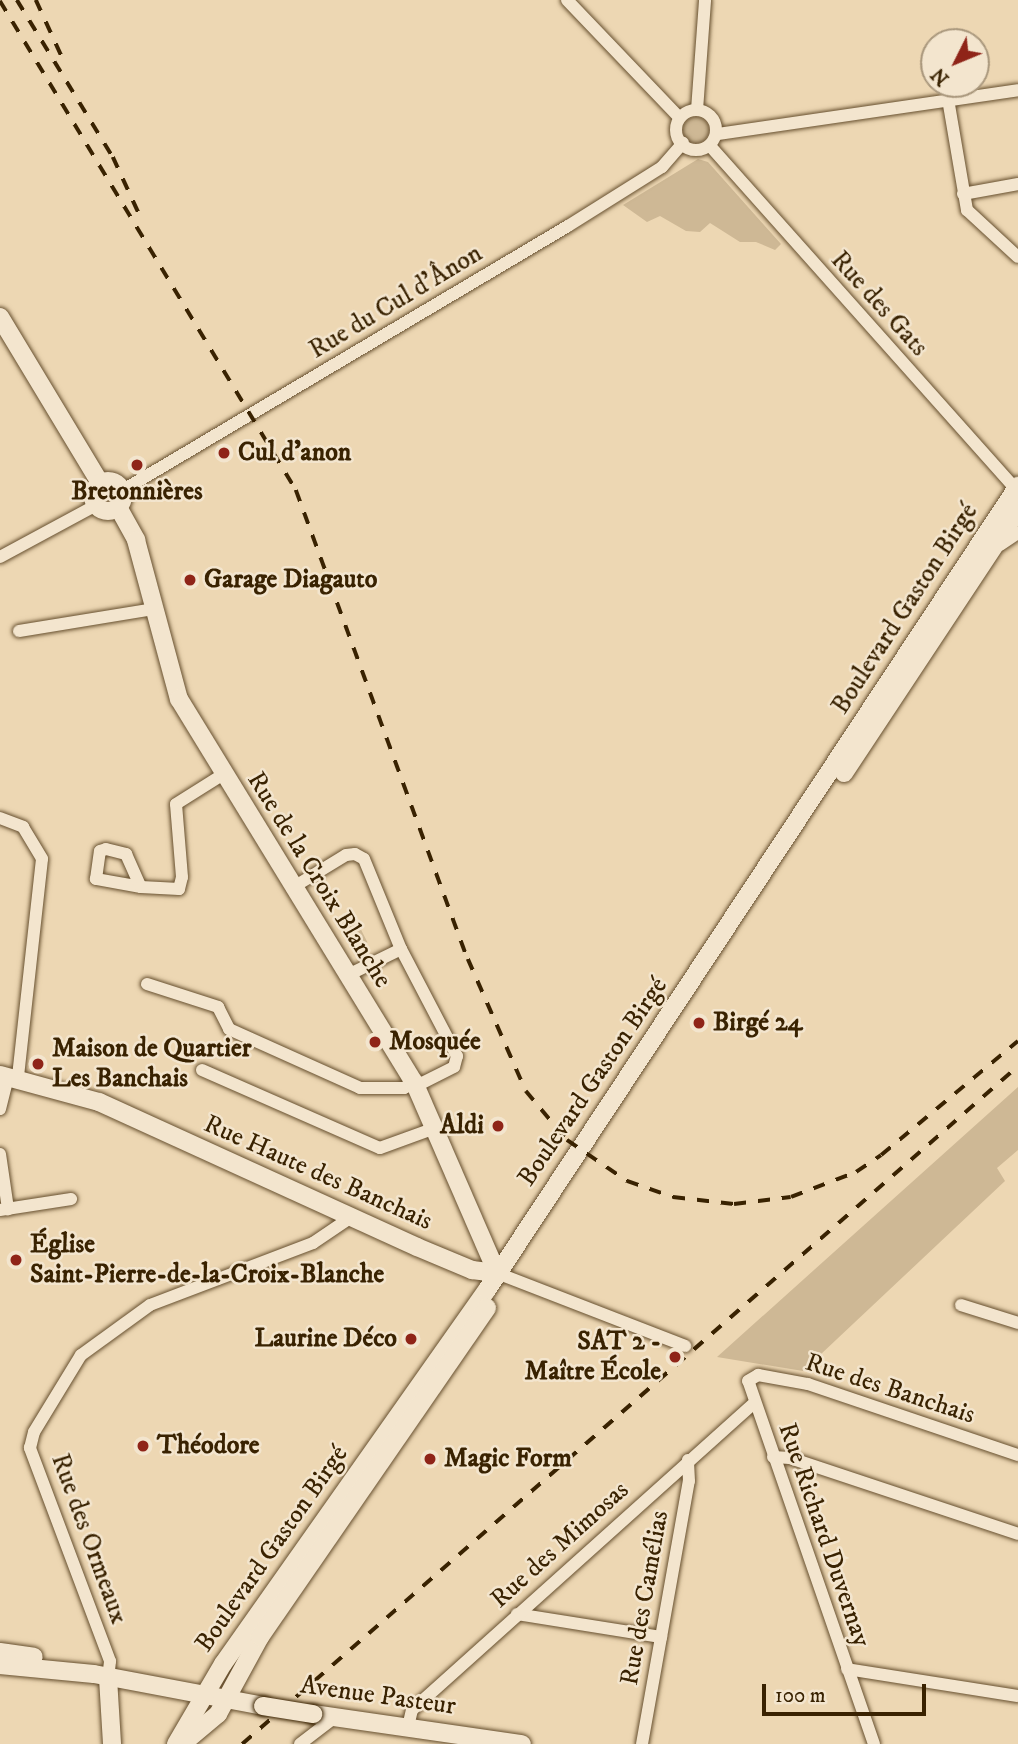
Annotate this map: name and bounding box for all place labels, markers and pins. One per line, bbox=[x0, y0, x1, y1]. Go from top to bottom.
place label: Cul d’anon bbox=[238, 437, 351, 469]
marker: Cul d’anon bbox=[216, 445, 232, 461]
marker: Bretonnières bbox=[129, 457, 145, 473]
place label: Bretonnières bbox=[71, 476, 203, 508]
place label: Garage Diagauto bbox=[204, 564, 377, 596]
marker: Garage Diagauto bbox=[182, 572, 198, 588]
place label: Birgé 24 bbox=[713, 1007, 802, 1039]
marker: Birgé 24 bbox=[691, 1015, 707, 1031]
place label: Mosquée bbox=[389, 1026, 481, 1058]
place label: Maison de Quartier Les Banchais bbox=[52, 1033, 251, 1094]
marker: Mosquée bbox=[367, 1034, 383, 1050]
marker: Maison de Quartier Les Banchais bbox=[30, 1056, 46, 1072]
place label: Aldi bbox=[440, 1110, 484, 1142]
marker: Aldi bbox=[490, 1118, 506, 1134]
place label: Église Saint-Pierre-de-la-Croix-Blanche bbox=[30, 1229, 384, 1290]
marker: Église Saint-Pierre-de-la-Croix-Blanche bbox=[8, 1252, 24, 1268]
place label: Laurine Déco bbox=[254, 1323, 397, 1355]
place label: SAT 2 - Maître École bbox=[525, 1326, 661, 1388]
marker: Laurine Déco bbox=[403, 1331, 419, 1347]
marker: SAT 2 - Maître École bbox=[667, 1349, 683, 1365]
place label: Théodore bbox=[157, 1430, 260, 1462]
marker: Théodore bbox=[135, 1438, 151, 1454]
place label: Magic Form bbox=[444, 1443, 572, 1475]
marker: Magic Form bbox=[422, 1451, 438, 1467]

